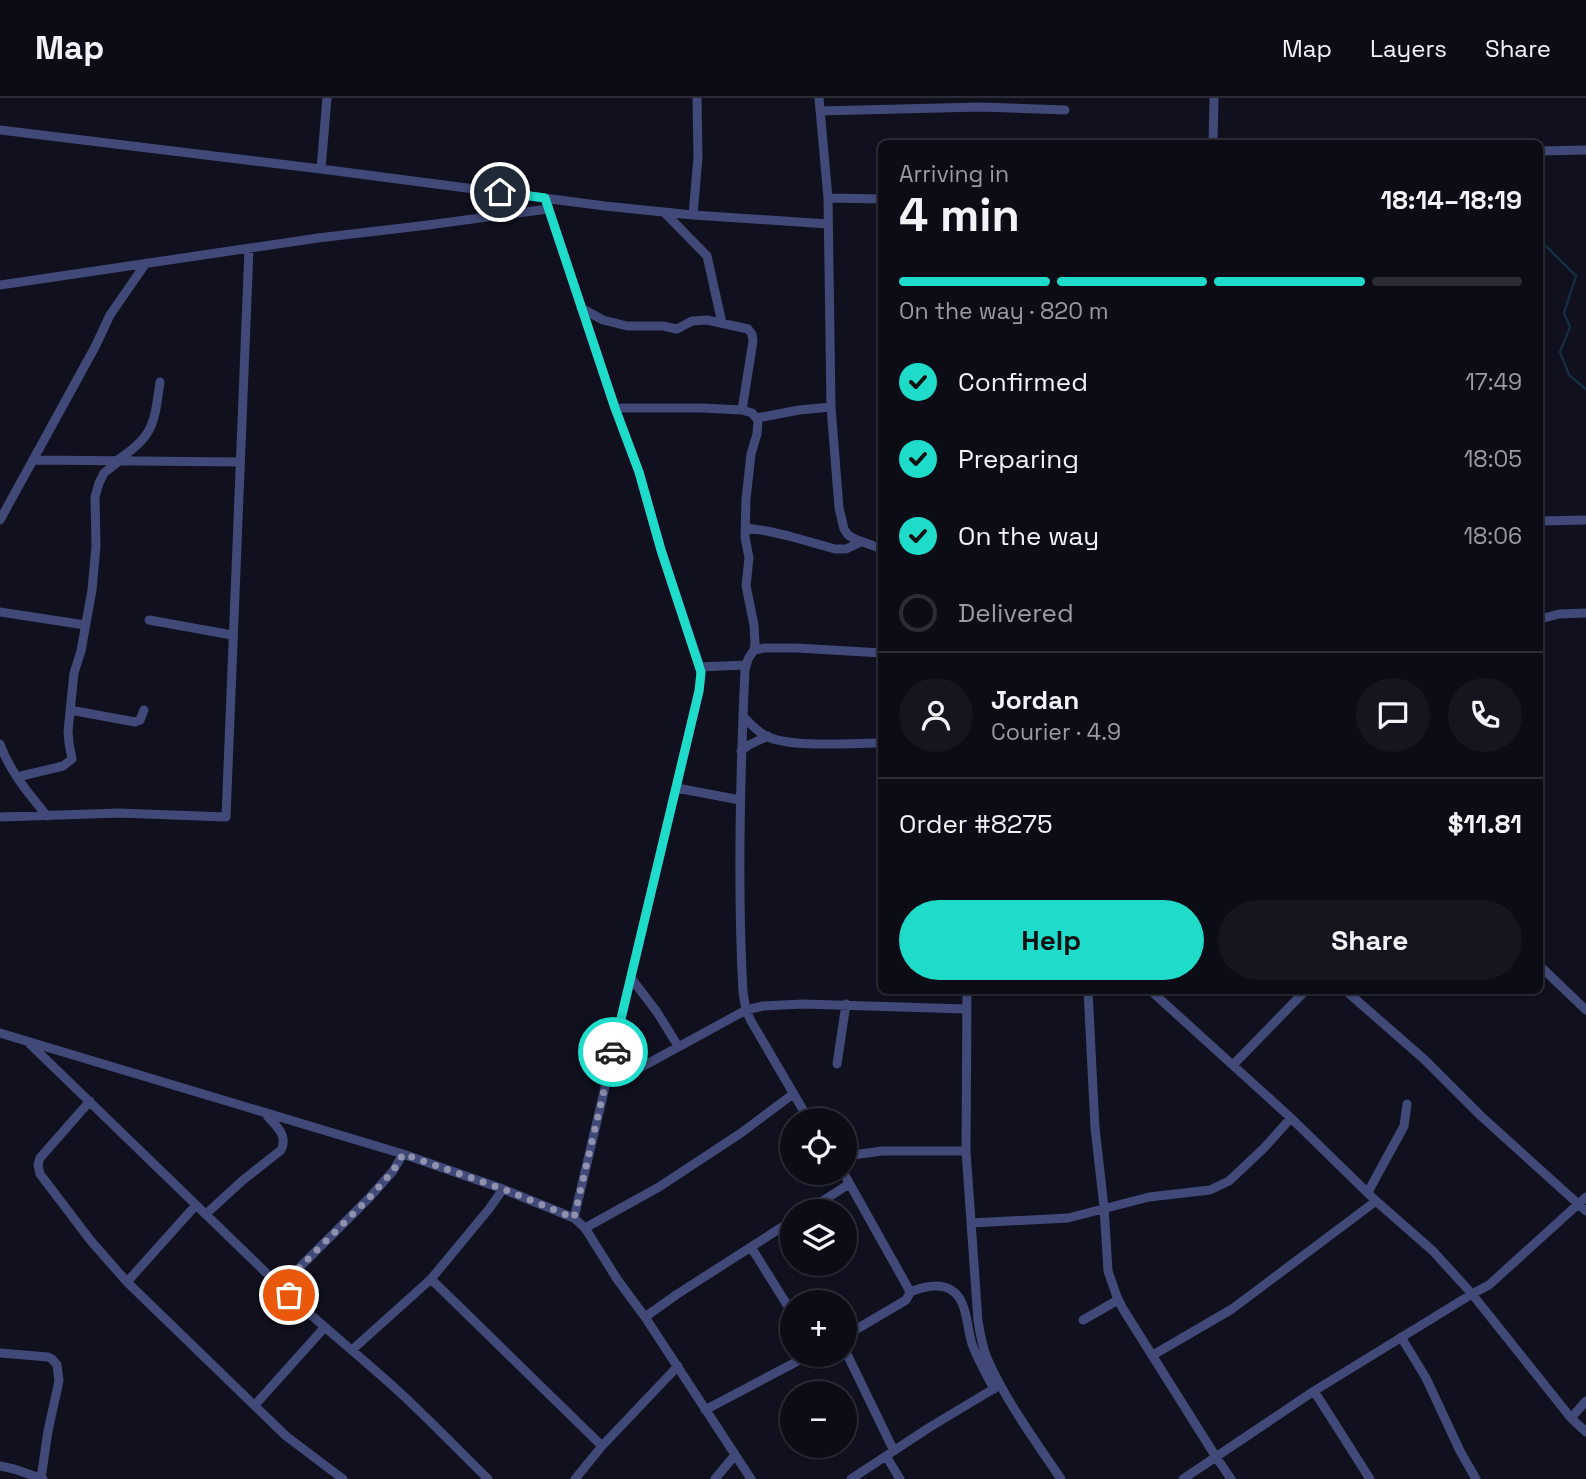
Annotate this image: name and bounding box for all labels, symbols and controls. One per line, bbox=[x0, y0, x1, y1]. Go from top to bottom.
text: Map bbox=[35, 27, 104, 69]
text: Map bbox=[1282, 33, 1332, 64]
text: Layers bbox=[1370, 33, 1447, 64]
text: Share bbox=[1485, 33, 1551, 64]
text: Arriving in bbox=[899, 159, 1009, 189]
pin bbox=[470, 162, 530, 222]
icon: home bbox=[481, 173, 519, 211]
text: 18:14–18:19 bbox=[1381, 183, 1522, 217]
text: 4 min bbox=[899, 186, 1020, 244]
text: On the way · 820 m bbox=[899, 296, 1109, 326]
icon: check bbox=[899, 363, 937, 401]
text: Confirmed bbox=[958, 365, 1088, 399]
text: 17:49 bbox=[1465, 367, 1522, 397]
icon: check bbox=[899, 440, 937, 478]
text: Preparing bbox=[958, 442, 1079, 476]
text: 18:05 bbox=[1464, 444, 1522, 474]
icon: check bbox=[899, 517, 937, 555]
text: On the way bbox=[958, 519, 1099, 553]
text: 18:06 bbox=[1463, 521, 1522, 551]
text: Delivered bbox=[958, 596, 1074, 630]
button: person bbox=[899, 678, 973, 752]
button: chat bbox=[1356, 678, 1430, 752]
button: phone bbox=[1448, 678, 1522, 752]
text: Jordan bbox=[991, 683, 1079, 717]
text: Courier · 4.9 bbox=[991, 717, 1121, 747]
text: Order #8275 bbox=[899, 807, 1053, 841]
text: $11.81 bbox=[1448, 807, 1522, 841]
button: Help bbox=[899, 900, 1204, 980]
button: Share bbox=[1218, 900, 1522, 980]
courier bbox=[578, 1017, 648, 1087]
icon: car bbox=[594, 1033, 632, 1071]
map controls bbox=[780, 1108, 857, 1458]
button: locate bbox=[780, 1108, 857, 1185]
button: layers bbox=[780, 1199, 857, 1276]
pin bbox=[259, 1265, 319, 1325]
icon: bag bbox=[270, 1276, 308, 1314]
button: + bbox=[780, 1290, 857, 1367]
button: − bbox=[780, 1381, 857, 1458]

